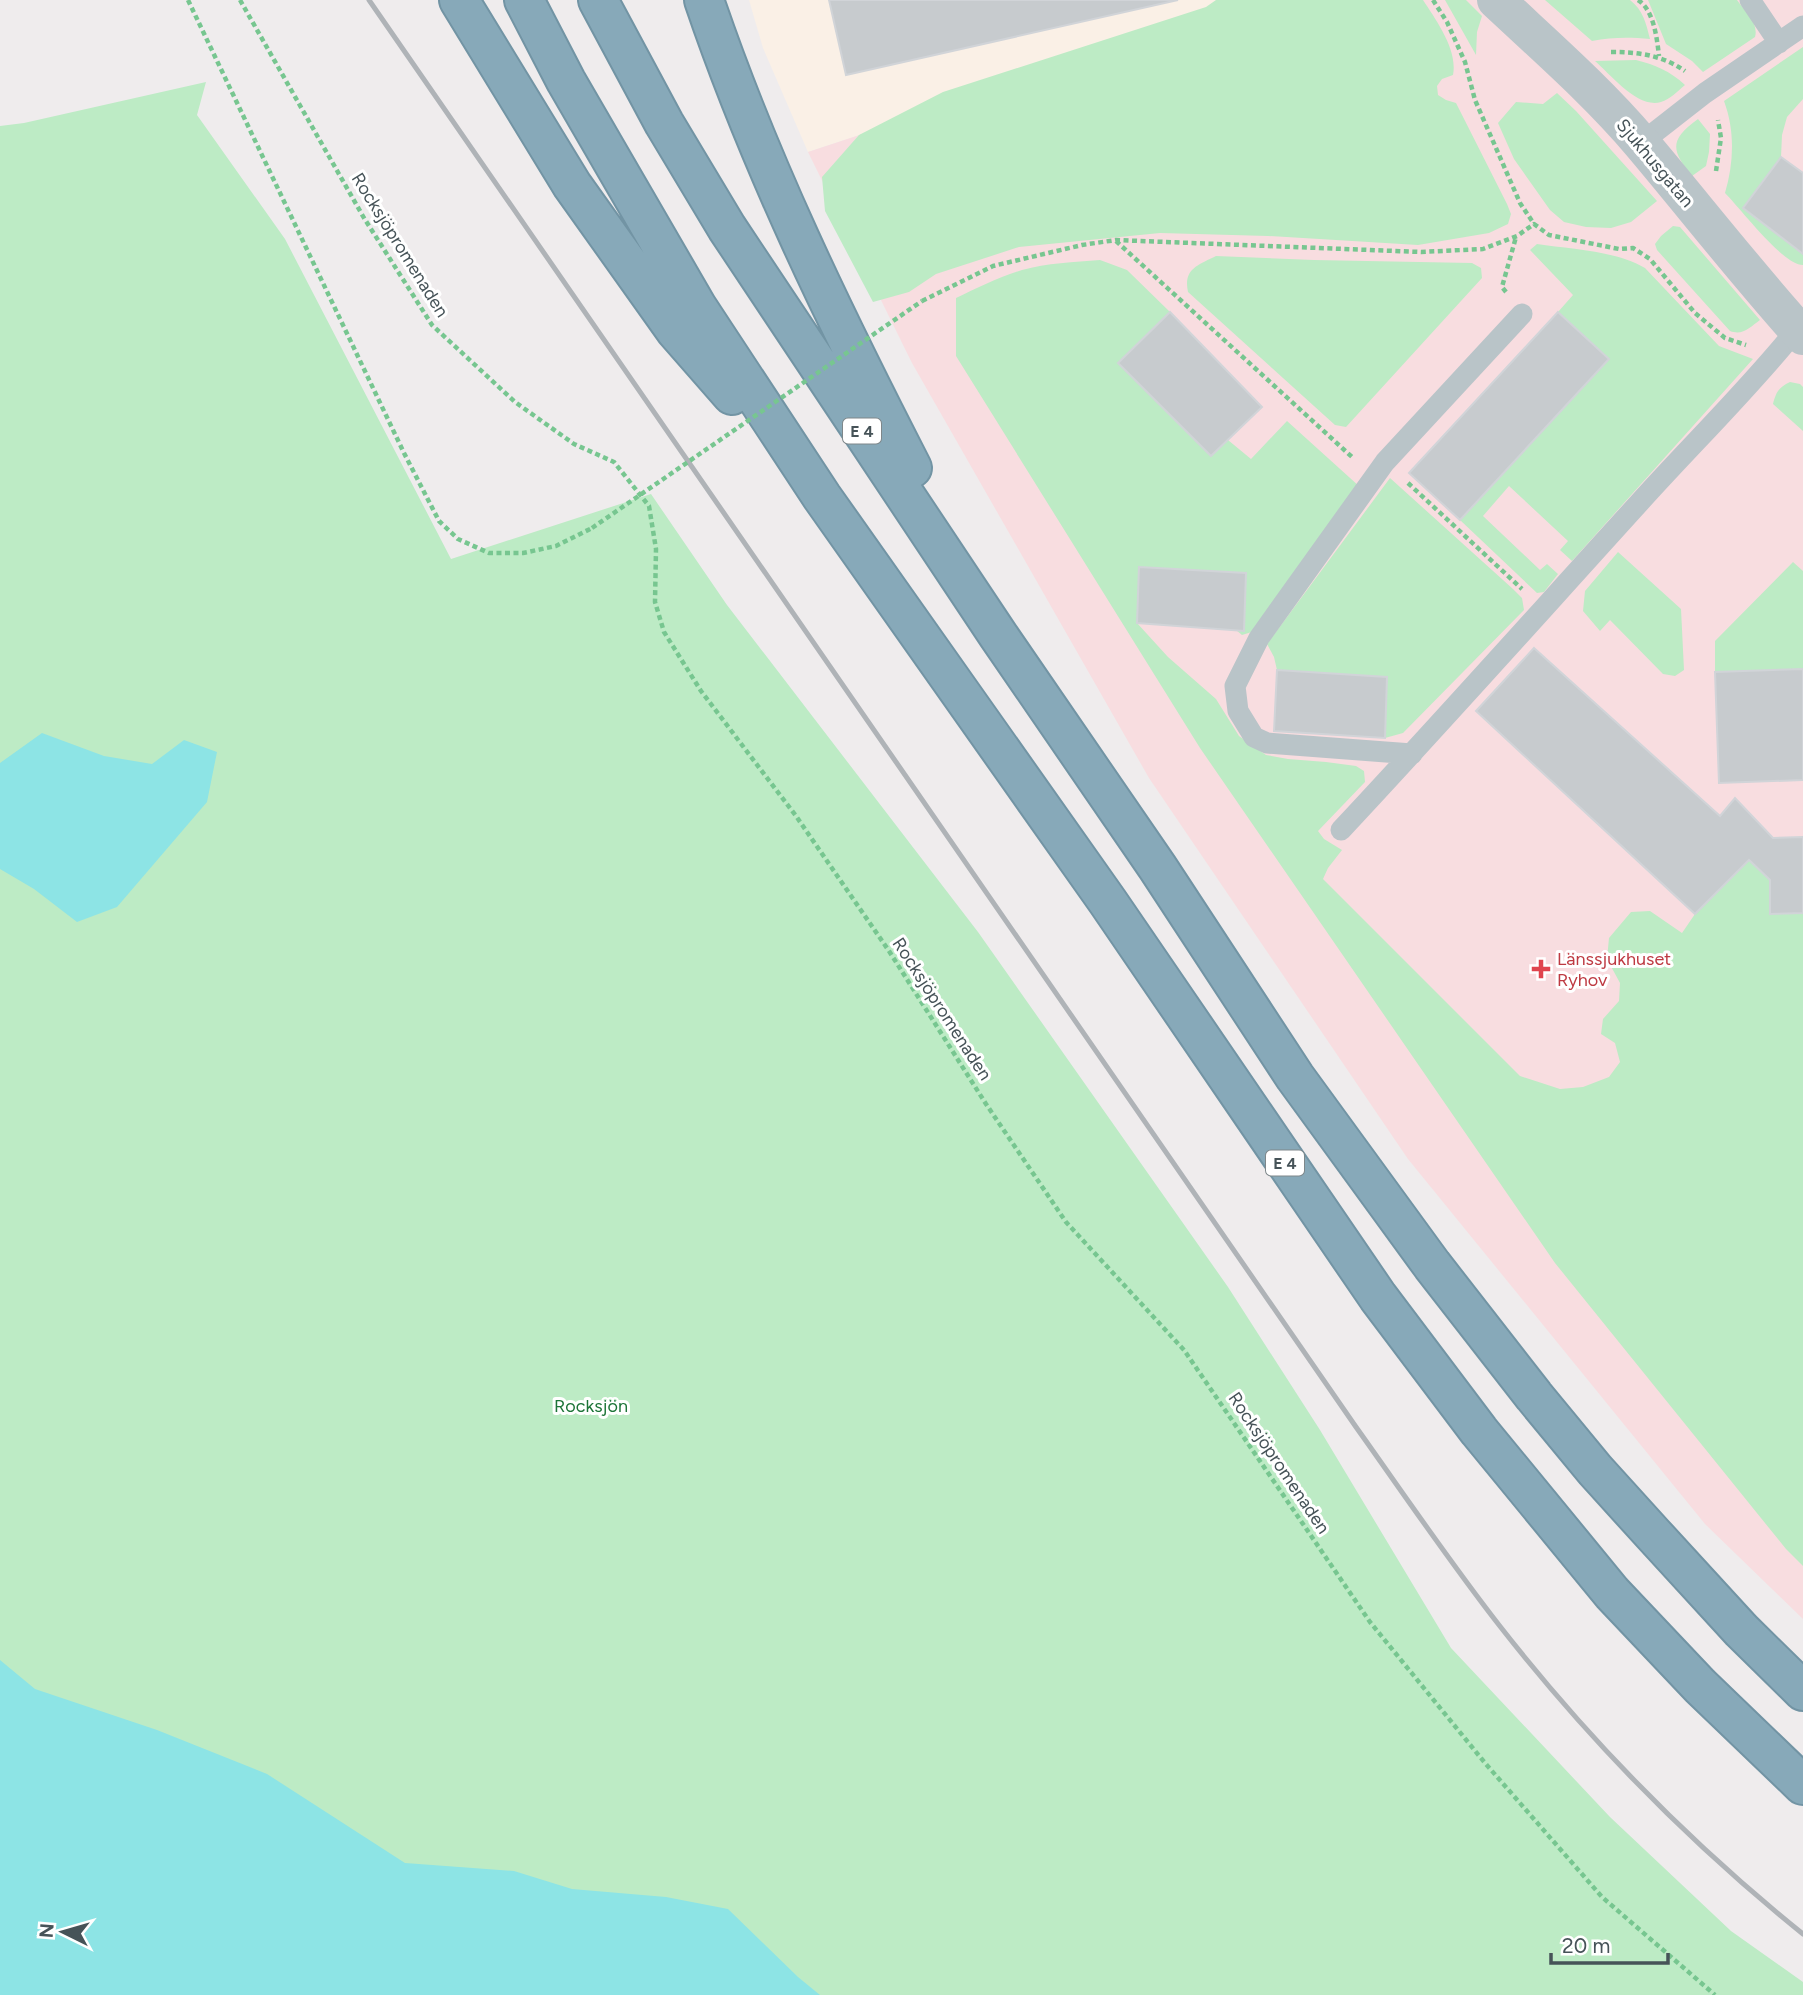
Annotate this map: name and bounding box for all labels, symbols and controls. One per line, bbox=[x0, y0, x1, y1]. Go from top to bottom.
street label: Sjukhusgatan bbox=[1612, 114, 1698, 212]
street label: Rocksjöpromenaden bbox=[347, 169, 453, 321]
road number: E 4 bbox=[843, 418, 881, 444]
street label: Rocksjöpromenaden bbox=[888, 933, 996, 1085]
place label: Länssjukhuset Ryhov bbox=[1557, 948, 1671, 991]
marker: Länssjukhuset Ryhov bbox=[1531, 959, 1551, 979]
road number: E 4 bbox=[1266, 1150, 1304, 1176]
street label: Rocksjöpromenaden bbox=[1224, 1388, 1334, 1538]
park label: Rocksjön bbox=[554, 1395, 628, 1417]
north arrow bbox=[28, 1897, 98, 1967]
text: N bbox=[34, 1922, 59, 1939]
scale bar bbox=[1551, 1922, 1668, 1966]
text: 20 m bbox=[1562, 1933, 1610, 1958]

